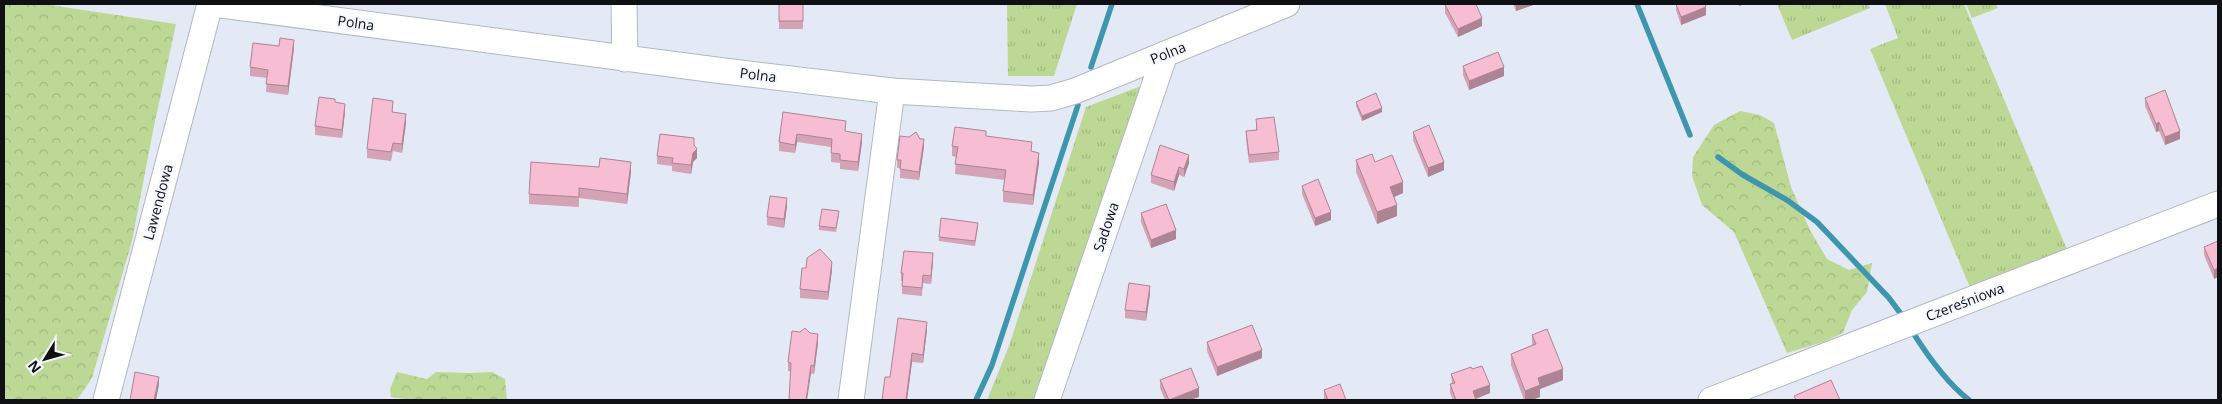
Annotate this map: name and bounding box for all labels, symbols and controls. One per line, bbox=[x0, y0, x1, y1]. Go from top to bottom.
street label: Polna bbox=[337, 11, 376, 34]
street label: Polna bbox=[1147, 37, 1188, 68]
street label: Polna bbox=[739, 63, 777, 86]
street label: Lawendowa bbox=[138, 162, 177, 242]
street label: Sadowa bbox=[1088, 200, 1123, 254]
street label: Czereśniowa bbox=[1923, 278, 2007, 325]
north arrow bbox=[20, 334, 70, 384]
text: N bbox=[23, 357, 45, 377]

